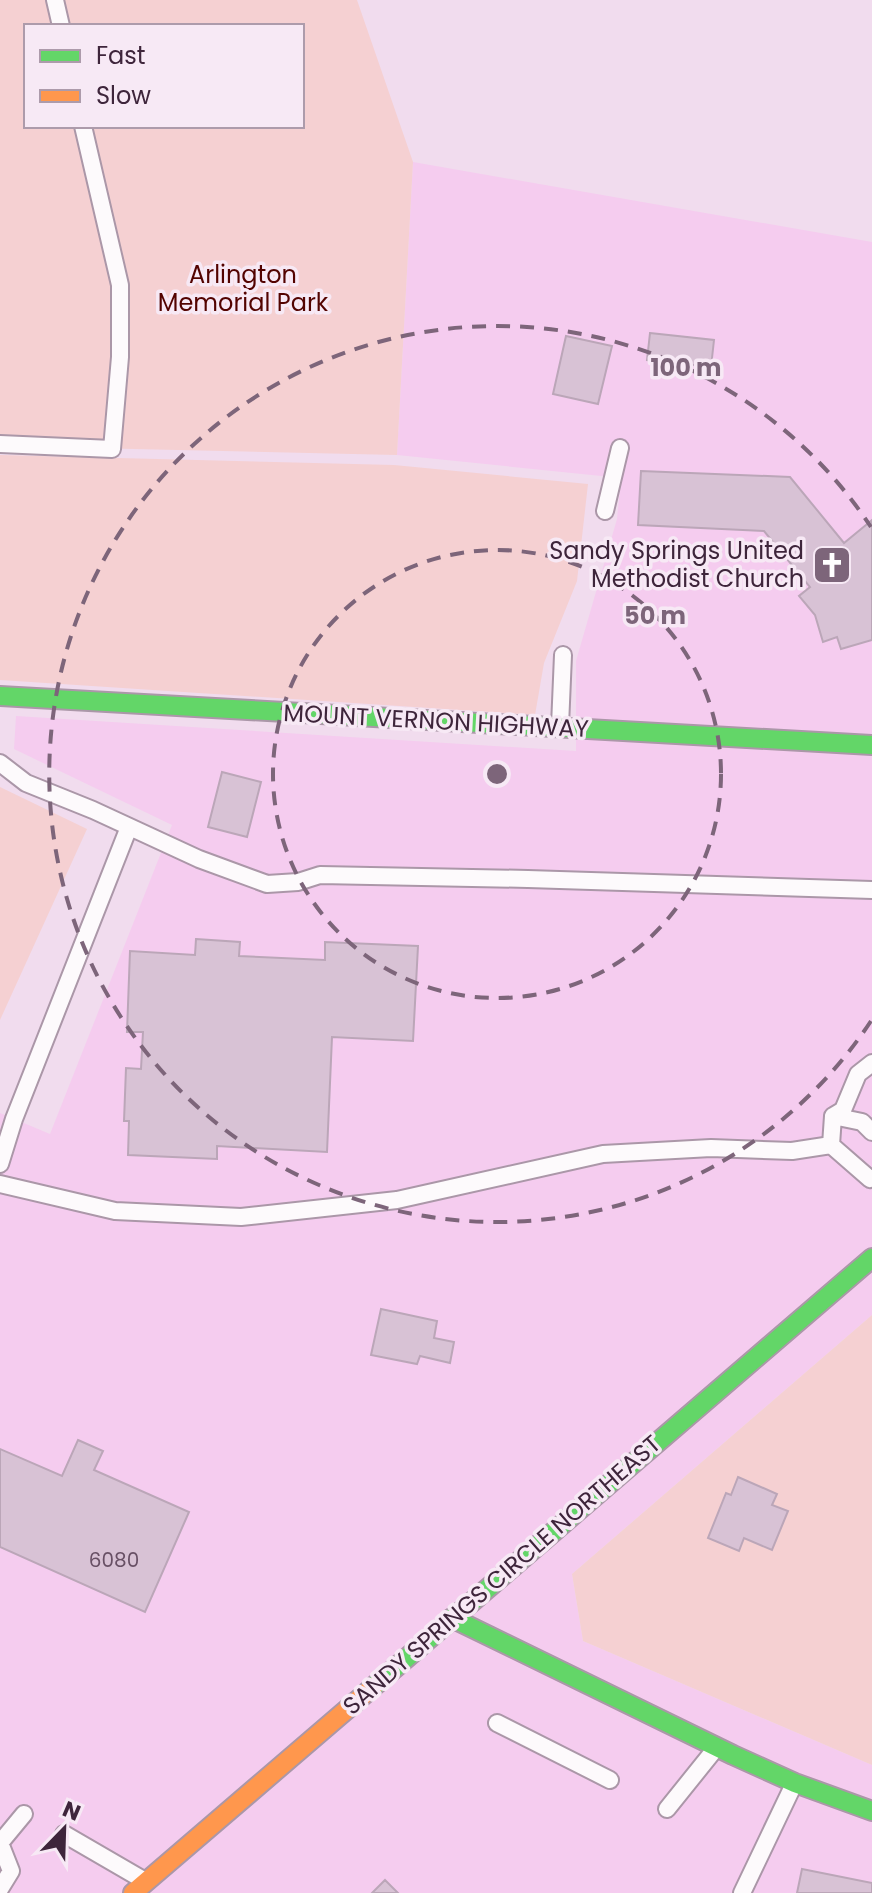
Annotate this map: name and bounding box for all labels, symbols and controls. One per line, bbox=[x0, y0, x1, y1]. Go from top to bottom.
legend bbox=[24, 24, 304, 128]
text: Fast bbox=[96, 39, 146, 72]
text: Slow bbox=[96, 79, 151, 112]
park label: Arlington Memorial Park bbox=[158, 258, 329, 319]
text: 100 m bbox=[651, 351, 721, 384]
place label: Sandy Springs United Methodist Church bbox=[549, 534, 804, 595]
church icon: Sandy Springs United Methodist Church bbox=[811, 544, 853, 586]
text: 50 m bbox=[624, 599, 686, 632]
street label: MOUNT VERNON HIGHWAY bbox=[283, 696, 589, 745]
centre of rings bbox=[483, 760, 511, 788]
street label: SANDY SPRINGS CIRCLE NORTHEAST bbox=[336, 1427, 668, 1722]
house number: 6080 bbox=[89, 1546, 139, 1574]
north arrow bbox=[24, 1789, 104, 1869]
text: N bbox=[58, 1794, 85, 1829]

